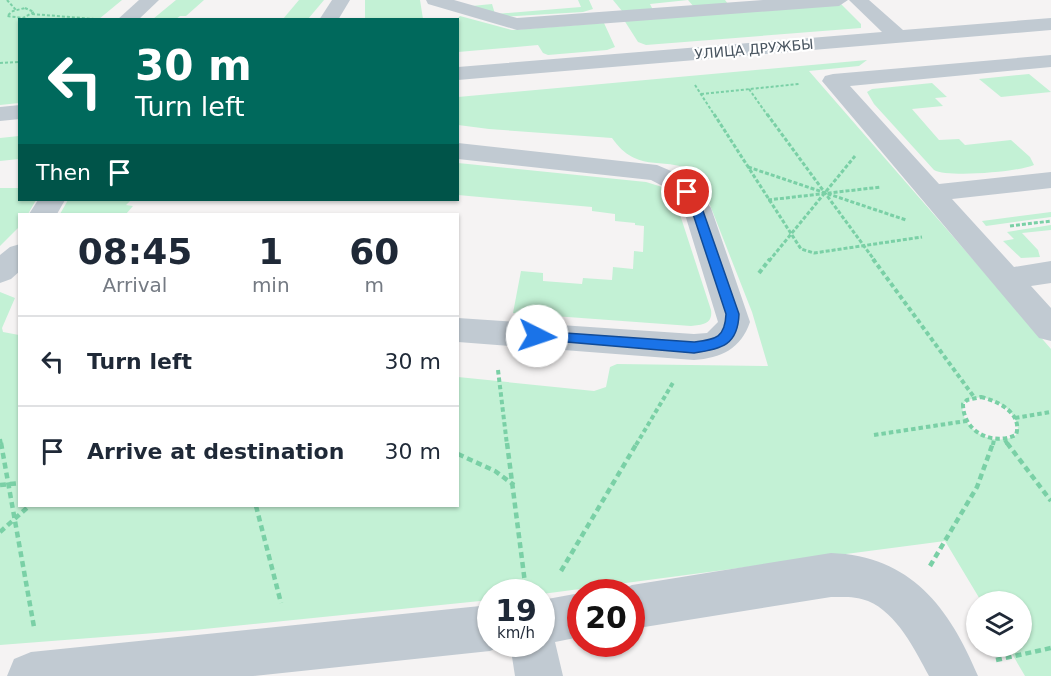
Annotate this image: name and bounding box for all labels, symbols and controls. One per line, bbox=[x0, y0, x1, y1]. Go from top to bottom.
street label: УЛИЦА ДРУЖБЫ bbox=[694, 36, 814, 62]
text: 30 m bbox=[135, 41, 252, 90]
icon: left bbox=[36, 42, 114, 120]
text: Turn left bbox=[135, 91, 245, 122]
icon: arrive bbox=[103, 156, 136, 189]
text: Then bbox=[36, 160, 91, 185]
pin bbox=[661, 166, 712, 217]
icon: arrive bbox=[670, 175, 703, 208]
text: 08:45 bbox=[78, 231, 192, 272]
text: 1 bbox=[258, 231, 283, 272]
text: 60 bbox=[349, 231, 399, 272]
text: Arrival bbox=[102, 273, 167, 297]
text: min bbox=[252, 273, 290, 297]
text: m bbox=[365, 273, 384, 297]
position arrow bbox=[505, 304, 569, 368]
icon: left bbox=[36, 345, 69, 378]
text: Turn left bbox=[87, 349, 192, 374]
text: 30 m bbox=[385, 349, 441, 374]
icon: arrive bbox=[36, 435, 69, 468]
text: Arrive at destination bbox=[87, 439, 344, 464]
text: 30 m bbox=[385, 439, 441, 464]
speed limit sign: 20 bbox=[567, 579, 645, 657]
map controls bbox=[966, 591, 1032, 657]
button: layers bbox=[966, 591, 1032, 657]
text: 19 bbox=[495, 593, 537, 628]
text: km/h bbox=[497, 624, 535, 642]

